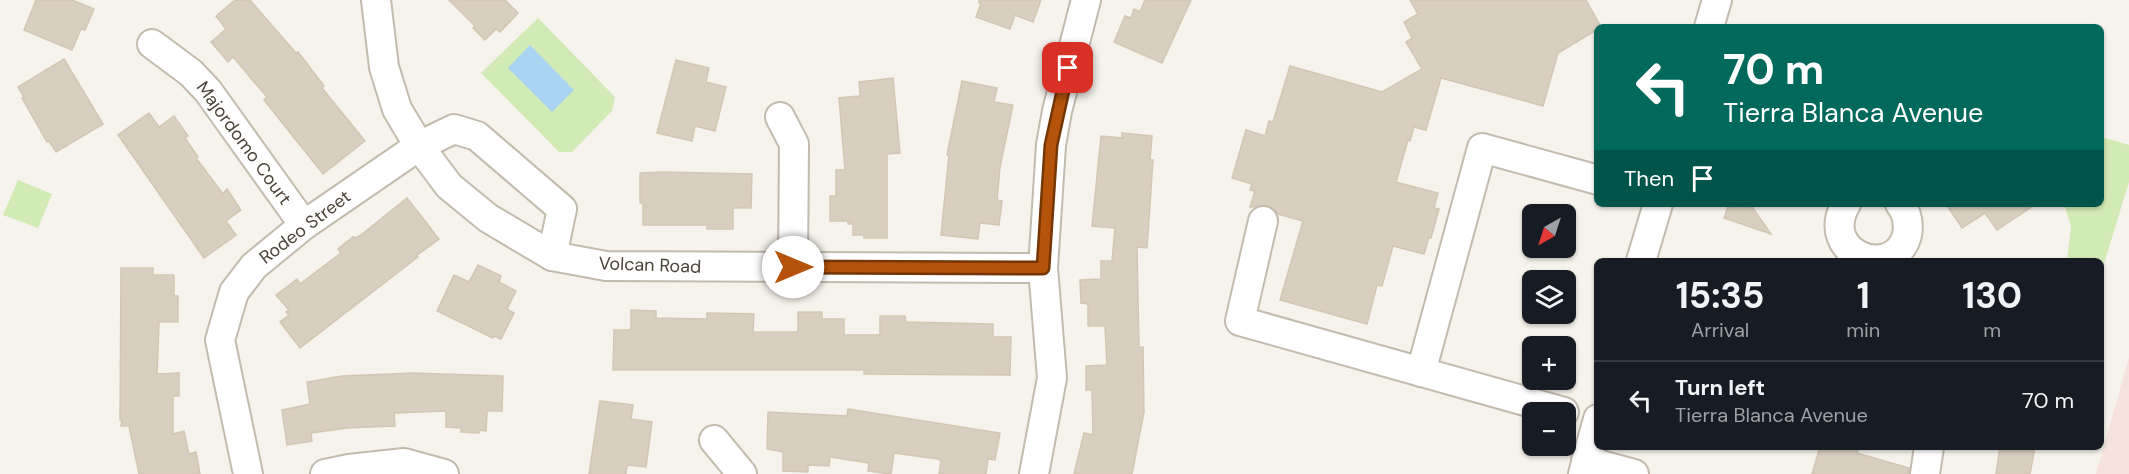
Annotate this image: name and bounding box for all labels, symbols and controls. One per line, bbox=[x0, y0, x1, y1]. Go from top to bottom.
pin bbox=[1042, 42, 1093, 93]
text: 70 m bbox=[1723, 42, 1824, 97]
icon: left bbox=[1624, 48, 1702, 126]
icon: arrive bbox=[1051, 51, 1084, 84]
street label: Majordomo Court bbox=[191, 76, 297, 210]
text: Tierra Blanca Avenue bbox=[1723, 95, 1983, 130]
icon: arrive bbox=[1686, 162, 1719, 195]
text: Then bbox=[1624, 164, 1674, 193]
street label: Rodeo Street bbox=[254, 185, 356, 269]
north arrow bbox=[1522, 204, 1576, 258]
map controls bbox=[1522, 204, 1576, 456]
position arrow bbox=[761, 235, 825, 299]
street label: Volcan Road bbox=[598, 251, 702, 279]
button: layers bbox=[1522, 270, 1576, 324]
text: 15:35 bbox=[1676, 272, 1764, 319]
text: 1 bbox=[1857, 272, 1870, 319]
text: 130 bbox=[1962, 272, 2022, 319]
text: Arrival bbox=[1691, 317, 1749, 343]
text: min bbox=[1846, 317, 1880, 343]
text: m bbox=[1983, 317, 2001, 343]
button: + bbox=[1522, 336, 1576, 390]
text: Turn left bbox=[1675, 373, 1765, 402]
icon: left bbox=[1624, 384, 1657, 417]
text: 70 m bbox=[2022, 386, 2074, 415]
button: − bbox=[1522, 402, 1576, 456]
text: Tierra Blanca Avenue bbox=[1675, 402, 1868, 428]

